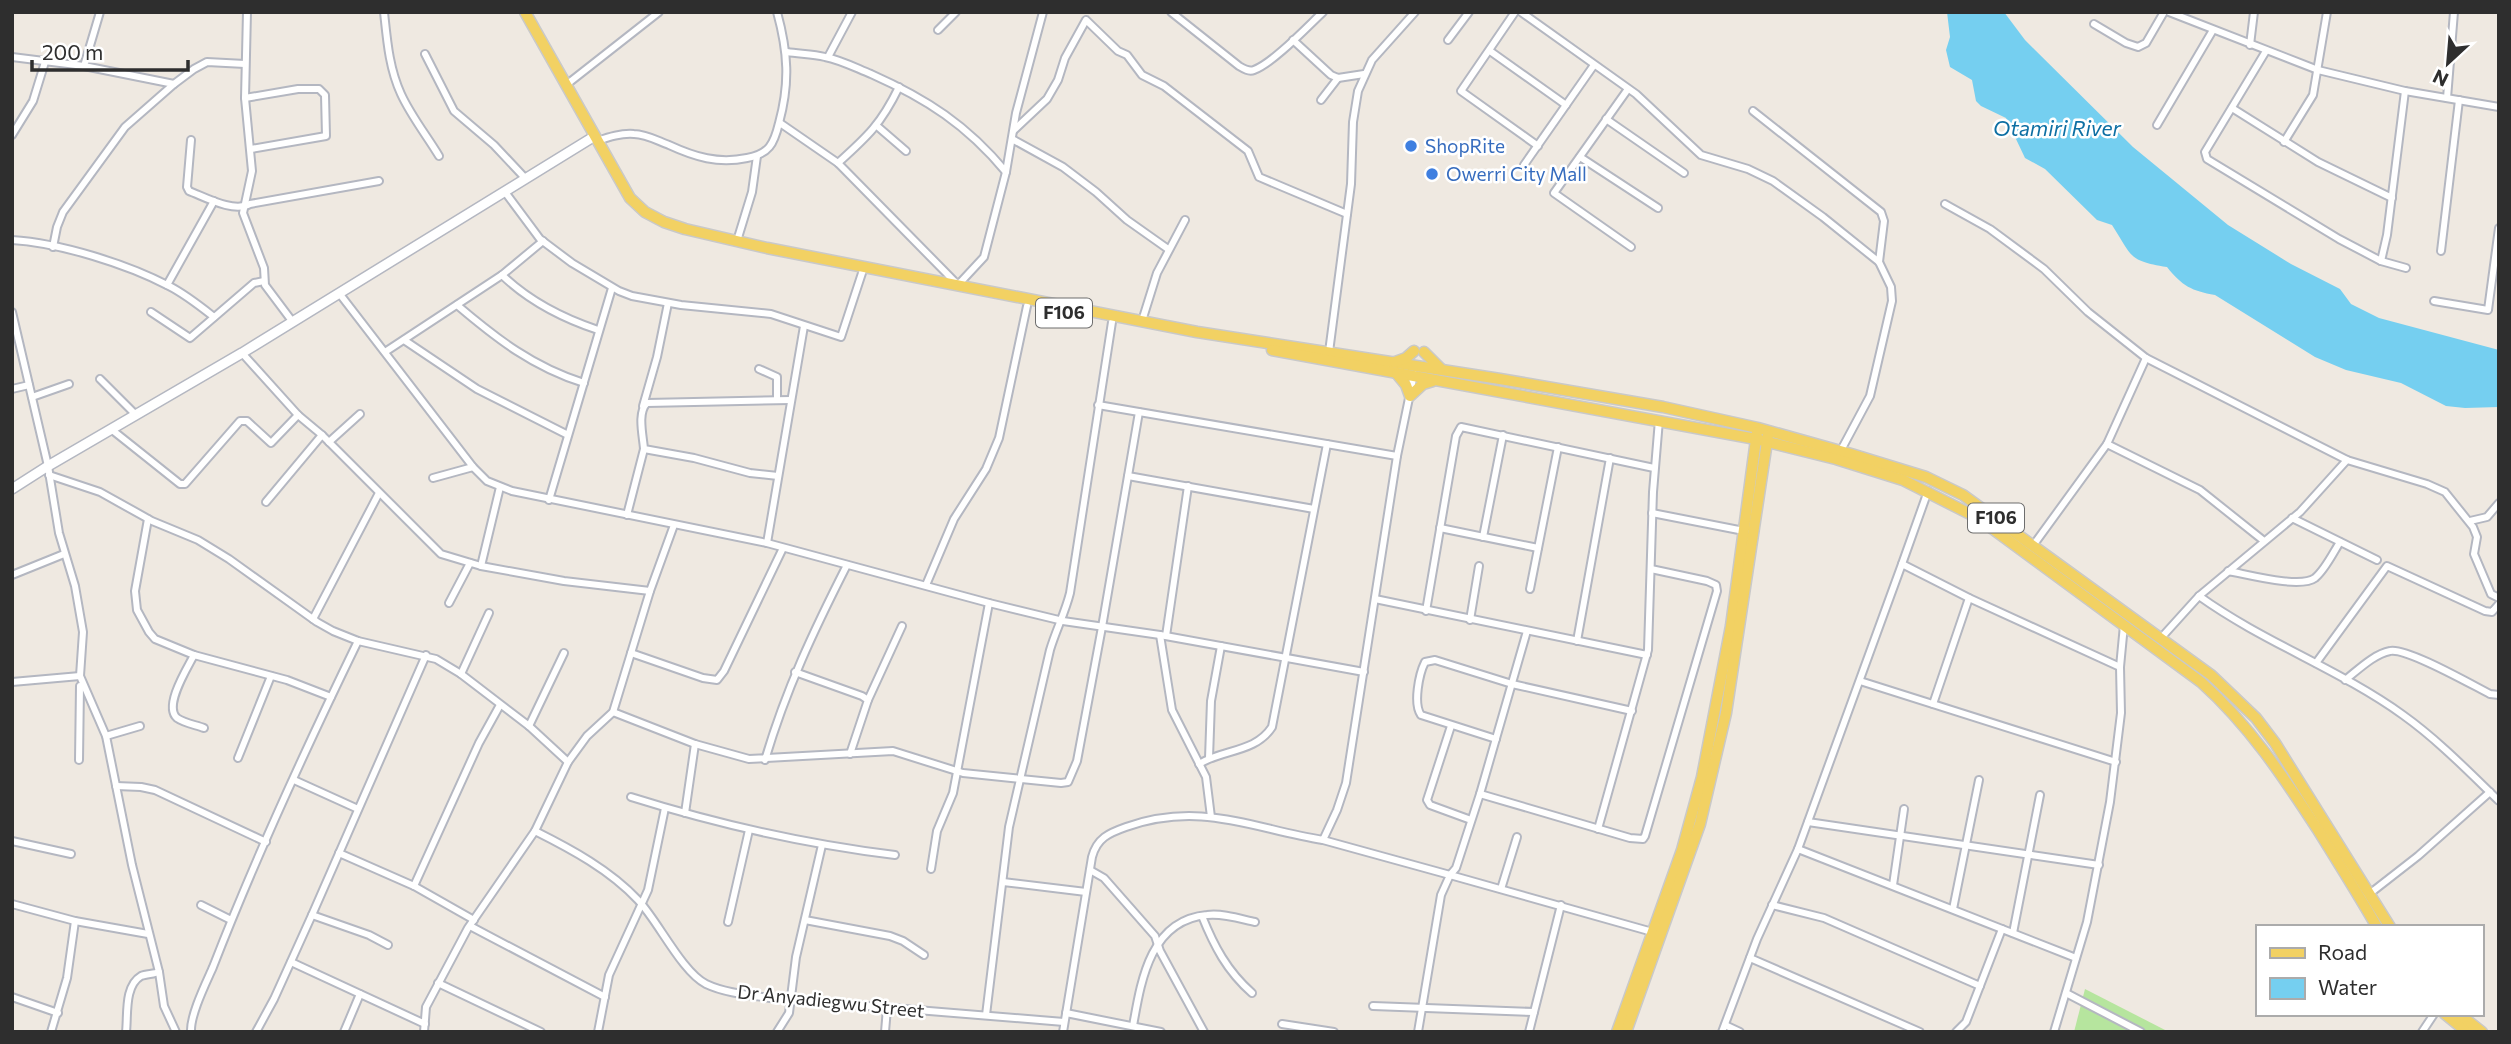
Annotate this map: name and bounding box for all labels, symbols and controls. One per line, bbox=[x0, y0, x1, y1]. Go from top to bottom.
scale bar bbox=[32, 28, 187, 72]
north arrow bbox=[2413, 28, 2483, 98]
text: 200 m bbox=[42, 39, 103, 64]
text: N bbox=[2429, 65, 2452, 92]
water label: Otamiri River bbox=[1993, 115, 2121, 140]
place label: ShopRite bbox=[1425, 134, 1505, 157]
marker: ShopRite bbox=[1403, 138, 1419, 154]
place label: Owerri City Mall bbox=[1446, 162, 1587, 185]
marker: Owerri City Mall bbox=[1424, 166, 1440, 182]
road number: F106 bbox=[1036, 298, 1092, 328]
road number: F106 bbox=[1968, 504, 2024, 532]
legend bbox=[2256, 925, 2483, 1016]
text: Road bbox=[2318, 939, 2367, 964]
text: Water bbox=[2318, 974, 2377, 999]
street label: Dr Anyadiegwu Street bbox=[736, 979, 926, 1022]

